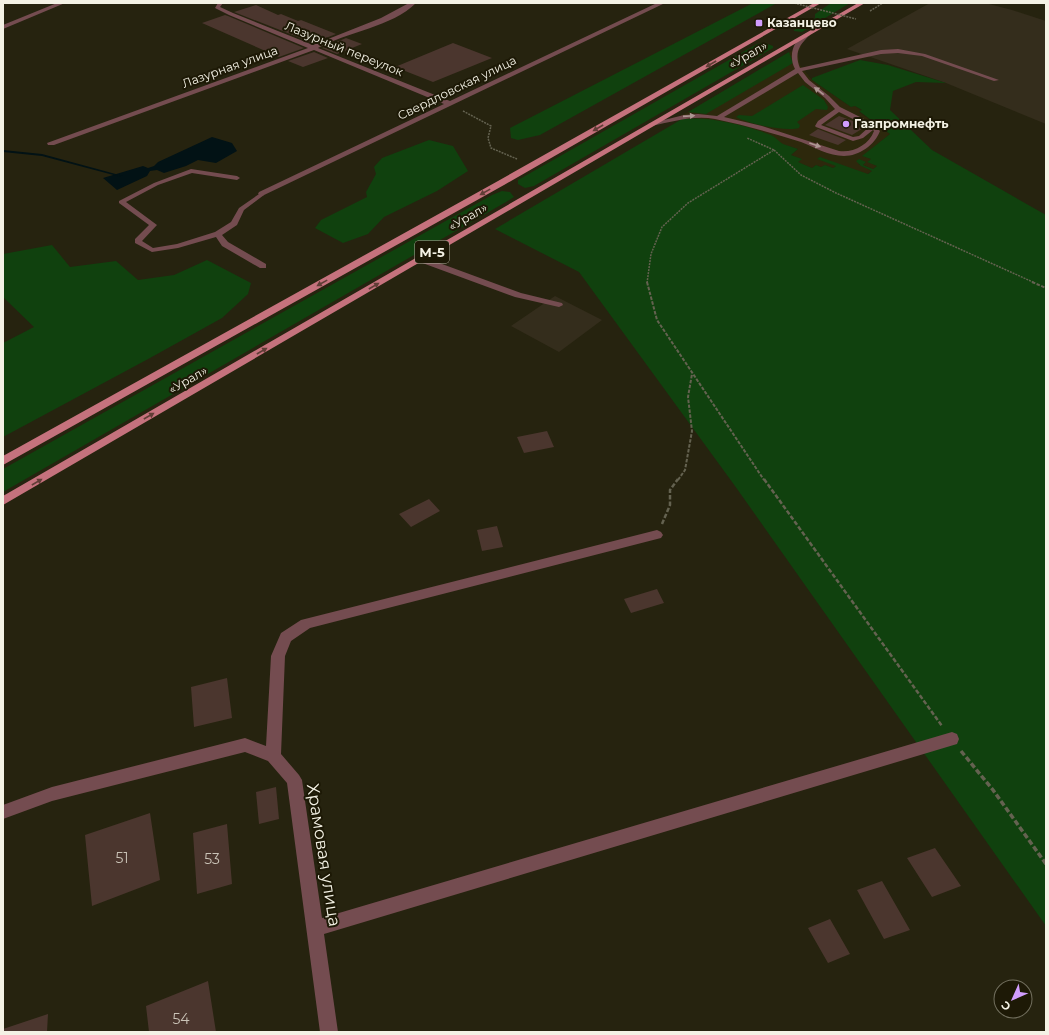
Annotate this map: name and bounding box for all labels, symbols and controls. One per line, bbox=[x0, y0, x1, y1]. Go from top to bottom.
place label: Казанцево bbox=[767, 15, 837, 30]
street label: Лазурный переулок bbox=[283, 18, 406, 79]
marker: Казанцево bbox=[754, 18, 764, 28]
street label: «Урал» bbox=[726, 37, 770, 72]
street label: Лазурная улица bbox=[180, 42, 280, 91]
street label: Свердловская улица bbox=[395, 52, 519, 123]
one-way arrow bbox=[705, 60, 717, 67]
one-way arrow bbox=[814, 87, 825, 96]
one-way arrow bbox=[683, 113, 695, 120]
place label: Газпромнефть bbox=[854, 116, 949, 131]
marker: Газпромнефть bbox=[841, 119, 851, 129]
one-way arrow bbox=[592, 124, 604, 131]
one-way arrow bbox=[810, 142, 822, 148]
one-way arrow bbox=[479, 188, 490, 195]
street label: «Урал» bbox=[446, 199, 490, 234]
road number: М-5 bbox=[415, 241, 449, 263]
one-way arrow bbox=[316, 279, 328, 286]
one-way arrow bbox=[368, 282, 380, 289]
one-way arrow bbox=[256, 347, 267, 354]
street label: «Урал» bbox=[166, 362, 210, 397]
one-way arrow bbox=[143, 413, 155, 420]
one-way arrow bbox=[31, 478, 43, 485]
street label: Храмовая улица bbox=[303, 782, 345, 928]
house number: 51 bbox=[116, 849, 128, 867]
house number: 53 bbox=[204, 850, 220, 868]
north arrow bbox=[993, 979, 1033, 1019]
text: С bbox=[998, 998, 1014, 1014]
house number: 54 bbox=[172, 1010, 190, 1028]

